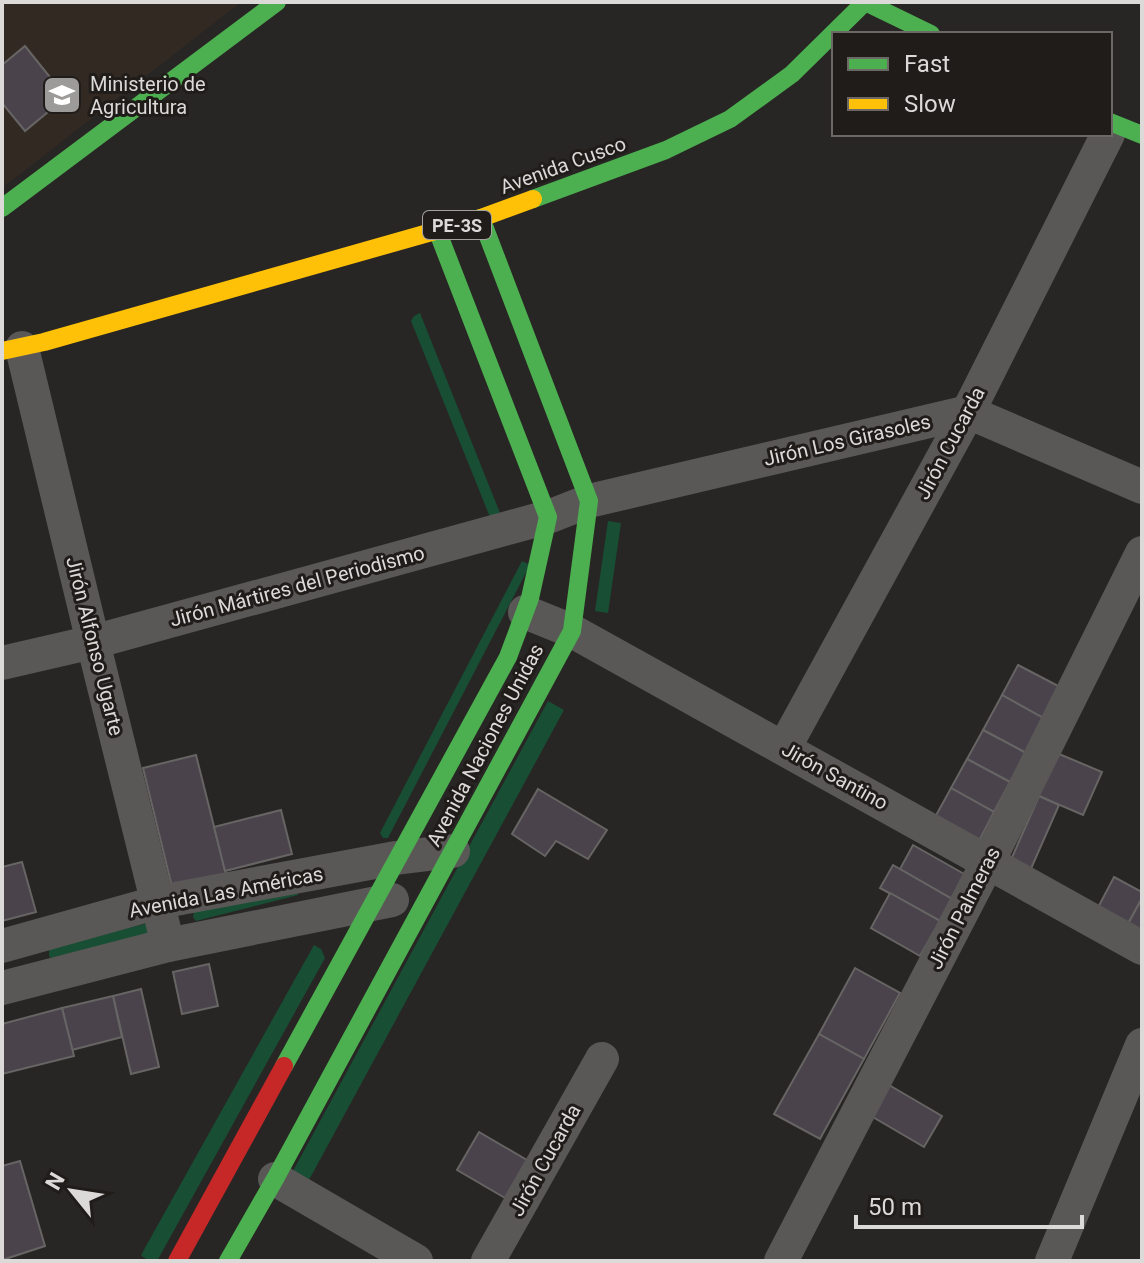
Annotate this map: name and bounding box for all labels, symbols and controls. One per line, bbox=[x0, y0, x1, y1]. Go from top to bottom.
legend bbox=[832, 32, 1112, 136]
text: Fast bbox=[904, 50, 950, 78]
place label: Ministerio de Agricultura bbox=[90, 72, 206, 119]
school or university icon: Ministerio de Agricultura bbox=[41, 74, 83, 116]
text: Slow bbox=[904, 90, 956, 118]
street label: Avenida Cusco bbox=[497, 131, 629, 199]
road number: PE-3S bbox=[423, 211, 491, 239]
street label: Jirón Cucarda bbox=[910, 383, 990, 503]
street label: Jirón Los Girasoles bbox=[761, 409, 933, 471]
street label: Jirón Mártires del Periodismo bbox=[167, 540, 427, 632]
street label: Jirón Alfonso Ugarte bbox=[61, 554, 129, 738]
street label: Avenida Naciones Unidas bbox=[421, 640, 549, 850]
street label: Jirón Santino bbox=[778, 737, 892, 815]
street label: Jirón Palmeras bbox=[923, 843, 1005, 973]
street label: Avenida Las Américas bbox=[127, 861, 325, 923]
street label: Jirón Cucarda bbox=[504, 1100, 586, 1220]
north arrow bbox=[32, 1151, 112, 1231]
text: N bbox=[40, 1168, 70, 1194]
scale bar bbox=[856, 1179, 1082, 1229]
text: 50 m bbox=[868, 1193, 922, 1221]

